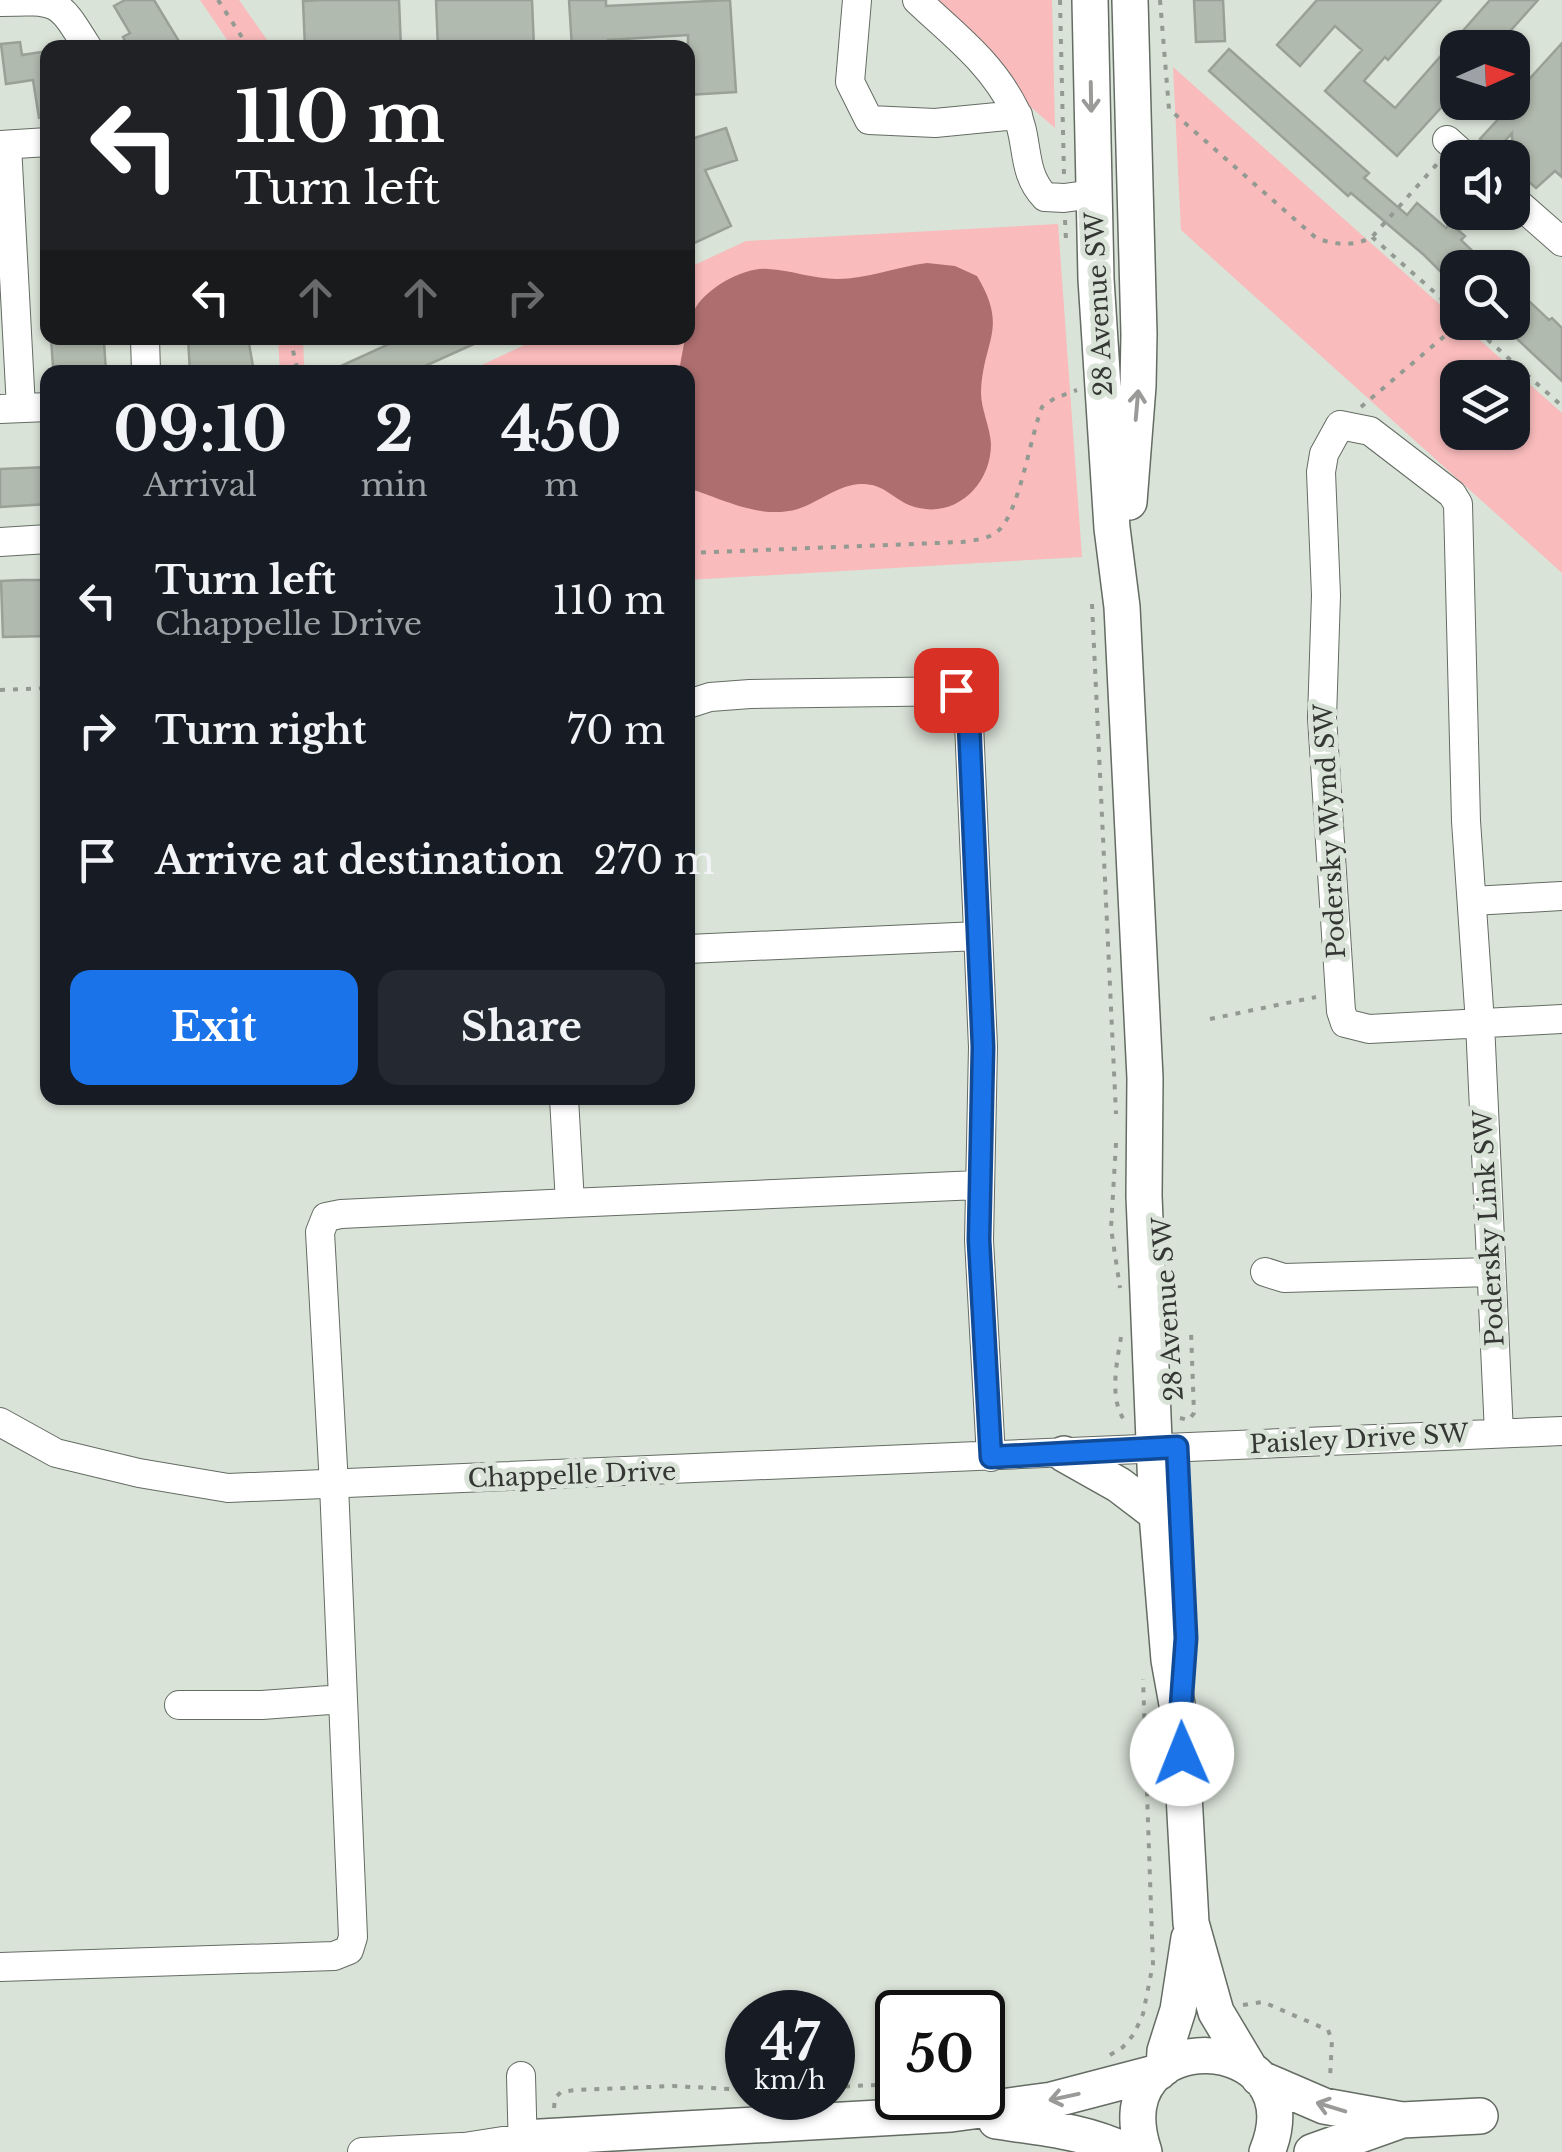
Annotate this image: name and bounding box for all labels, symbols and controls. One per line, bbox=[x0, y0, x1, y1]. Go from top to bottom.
north arrow bbox=[1440, 30, 1530, 120]
map controls bbox=[1440, 30, 1530, 450]
text: 110 m bbox=[235, 74, 445, 161]
icon: left bbox=[70, 80, 200, 210]
one-way arrow bbox=[1082, 81, 1101, 113]
button: sound bbox=[1440, 140, 1530, 230]
text: Turn left bbox=[235, 160, 440, 216]
street label: 28 Avenue SW bbox=[1079, 210, 1119, 397]
button: search bbox=[1440, 250, 1530, 340]
icon: left bbox=[183, 270, 238, 325]
icon: ahead bbox=[288, 270, 343, 325]
icon: ahead bbox=[393, 270, 448, 325]
icon: right bbox=[498, 270, 553, 325]
button: layers bbox=[1440, 360, 1530, 450]
one-way arrow bbox=[1127, 390, 1146, 422]
text: 09:10 bbox=[113, 393, 287, 467]
text: 2 bbox=[375, 393, 414, 467]
text: 450 bbox=[501, 393, 622, 467]
text: Arrival bbox=[144, 465, 257, 505]
text: min bbox=[361, 465, 428, 505]
text: m bbox=[544, 465, 579, 505]
text: Turn left bbox=[155, 557, 336, 604]
icon: left bbox=[70, 573, 125, 628]
text: 110 m bbox=[552, 577, 665, 624]
text: Chappelle Drive bbox=[155, 604, 422, 644]
pin bbox=[914, 648, 999, 733]
icon: arrive bbox=[929, 663, 984, 718]
street label: Podersky Wynd SW bbox=[1308, 702, 1352, 959]
icon: right bbox=[70, 703, 125, 758]
text: Turn right bbox=[155, 707, 366, 754]
text: 70 m bbox=[567, 707, 665, 754]
icon: arrive bbox=[70, 833, 125, 888]
text: Arrive at destination bbox=[155, 837, 564, 884]
text: 270 m bbox=[594, 837, 715, 884]
button: Exit bbox=[70, 970, 358, 1085]
button: Share bbox=[378, 970, 665, 1085]
street label: Podersky Link SW bbox=[1467, 1108, 1511, 1347]
street label: 28 Avenue SW bbox=[1146, 1215, 1190, 1402]
street label: Paisley Drive SW bbox=[1249, 1418, 1470, 1460]
street label: Chappelle Drive bbox=[467, 1456, 677, 1494]
position arrow bbox=[1130, 1702, 1234, 1806]
speed limit sign: 50 bbox=[875, 1990, 1005, 2120]
text: 47 bbox=[761, 2011, 820, 2074]
text: km/h bbox=[755, 2065, 825, 2096]
one-way arrow bbox=[1049, 2088, 1081, 2107]
one-way arrow bbox=[1316, 2096, 1348, 2114]

